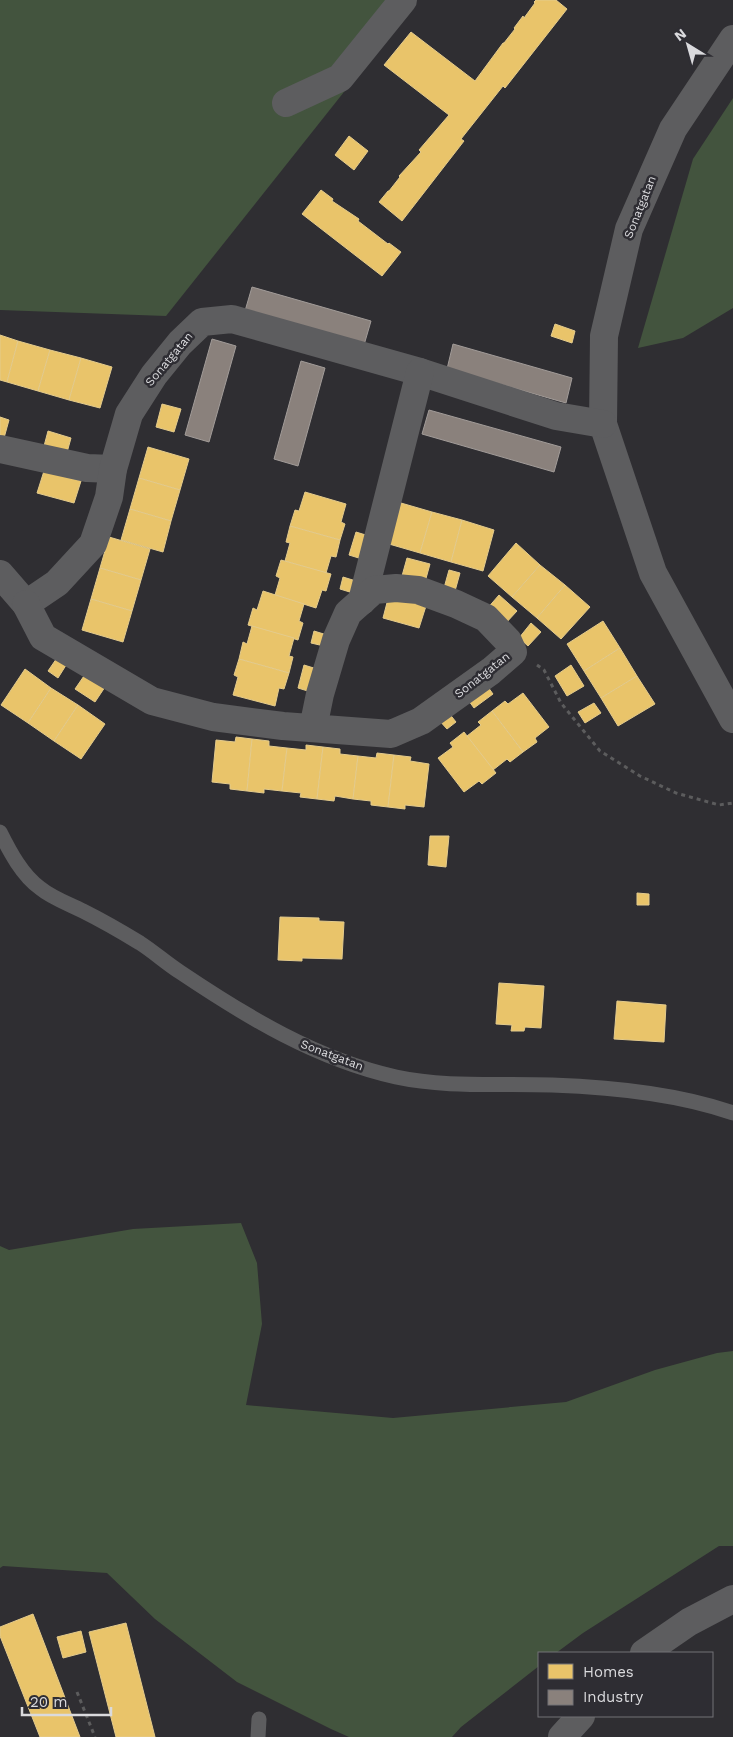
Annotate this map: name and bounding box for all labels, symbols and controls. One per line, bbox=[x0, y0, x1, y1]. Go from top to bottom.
north arrow bbox=[663, 20, 713, 70]
text: N bbox=[671, 25, 689, 44]
street label: Sonatgatan bbox=[621, 174, 659, 240]
street label: Sonatgatan bbox=[142, 329, 196, 389]
street label: Sonatgatan bbox=[452, 649, 512, 701]
street label: Sonatgatan bbox=[299, 1037, 365, 1073]
legend bbox=[538, 1652, 713, 1717]
text: Homes bbox=[583, 1663, 634, 1681]
scale bar bbox=[22, 1684, 111, 1716]
text: Industry bbox=[583, 1688, 644, 1706]
text: 20 m bbox=[30, 1693, 68, 1711]

